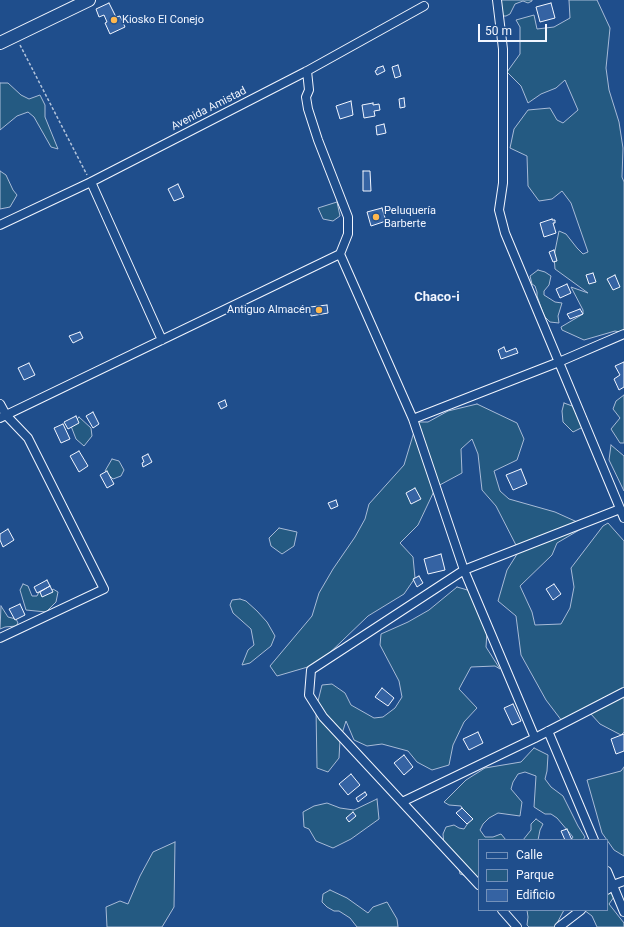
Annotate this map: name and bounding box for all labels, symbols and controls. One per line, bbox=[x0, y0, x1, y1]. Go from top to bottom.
place label: Kiosko El Conejo bbox=[122, 13, 204, 27]
marker: Kiosko El Conejo bbox=[109, 15, 119, 25]
scale bar bbox=[480, 16, 549, 42]
text: 50 m bbox=[485, 24, 512, 38]
street label: Avenida Amistad bbox=[169, 84, 249, 134]
place label: Peluquería Barberte bbox=[384, 204, 436, 230]
marker: Peluquería Barberte bbox=[371, 212, 381, 222]
district label: Chaco-i bbox=[414, 290, 460, 306]
place label: Antiguo Almacén bbox=[227, 303, 311, 317]
marker: Antiguo Almacén bbox=[314, 305, 324, 315]
legend bbox=[478, 839, 608, 911]
text: Calle bbox=[516, 848, 543, 862]
text: Parque bbox=[516, 868, 554, 882]
text: Edificio bbox=[516, 888, 555, 902]

